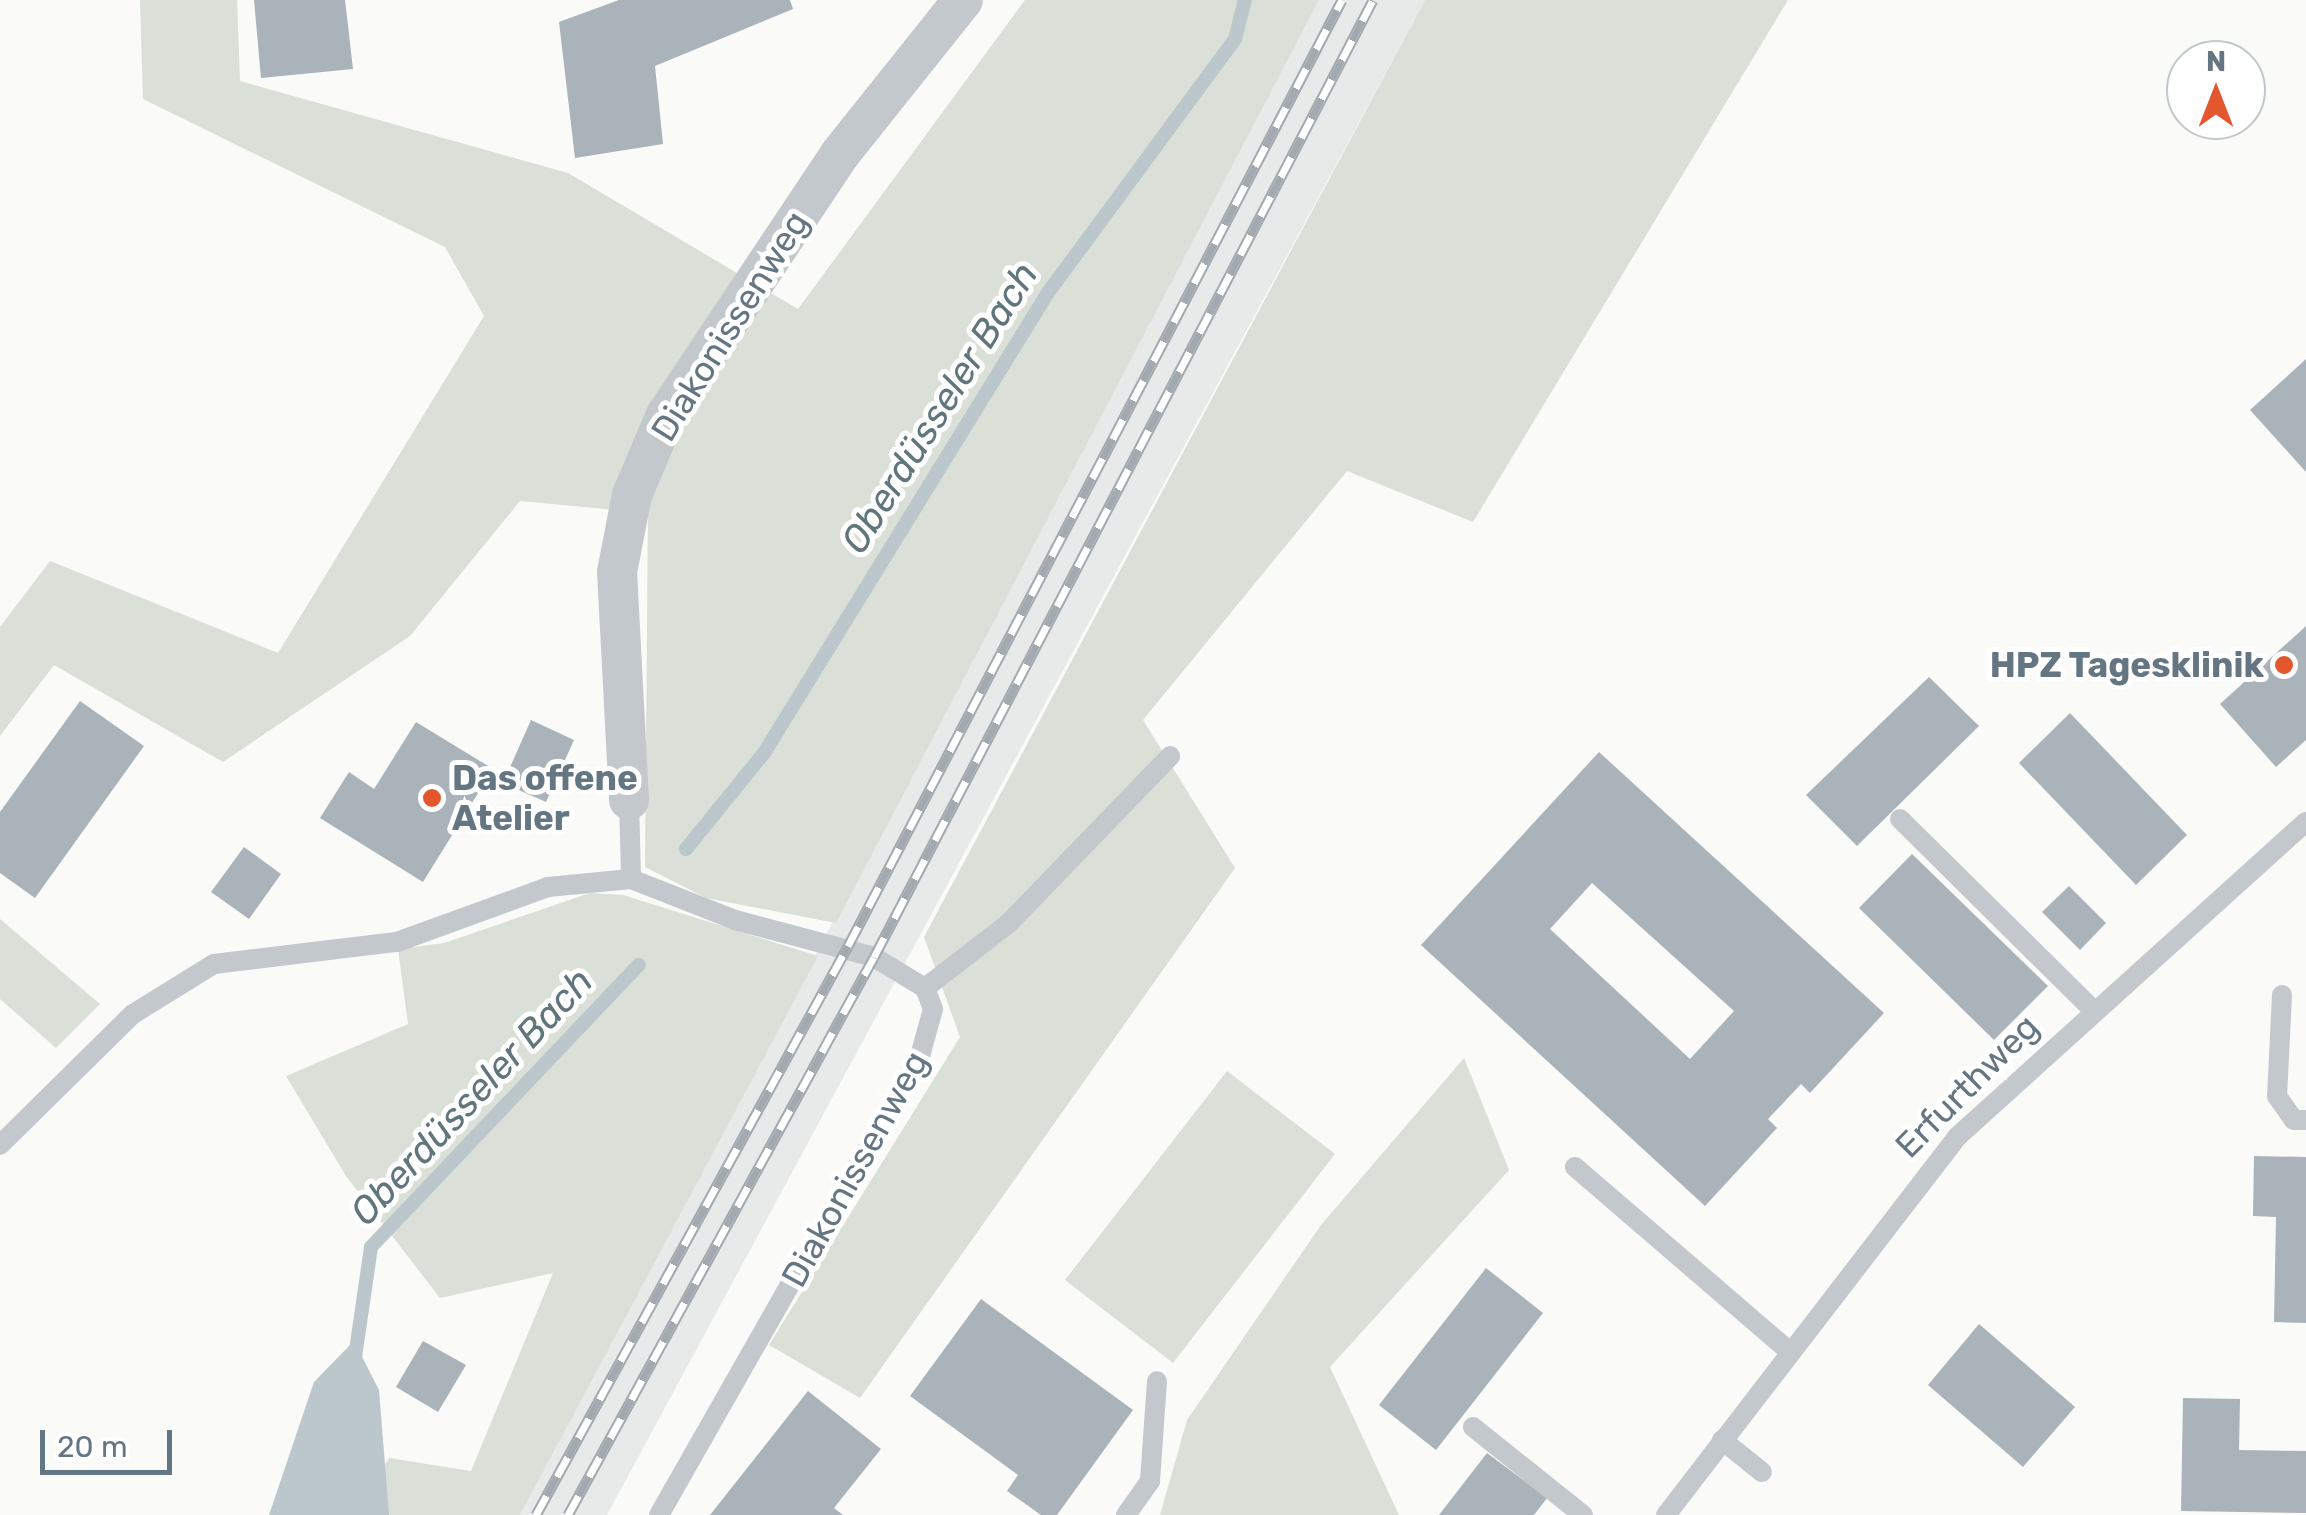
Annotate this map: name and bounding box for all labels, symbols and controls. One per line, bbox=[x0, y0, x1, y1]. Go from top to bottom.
north arrow bbox=[2166, 40, 2266, 140]
text: N bbox=[2206, 45, 2226, 78]
street label: Diakonissenweg bbox=[642, 203, 818, 449]
water label: Oberdüsseler Bach bbox=[832, 254, 1048, 562]
place label: HPZ Tagesklinik bbox=[1989, 644, 2264, 686]
marker: HPZ Tagesklinik bbox=[2273, 654, 2295, 676]
place label: Das offene Atelier bbox=[452, 757, 638, 839]
marker: Das offene Atelier bbox=[421, 787, 443, 809]
water label: Oberdüsseler Bach bbox=[341, 959, 603, 1235]
street label: Erfurthweg bbox=[1887, 1006, 2047, 1166]
street label: Diakonissenweg bbox=[773, 1044, 937, 1294]
scale bar bbox=[45, 1410, 178, 1472]
text: 20 m bbox=[57, 1429, 128, 1465]

